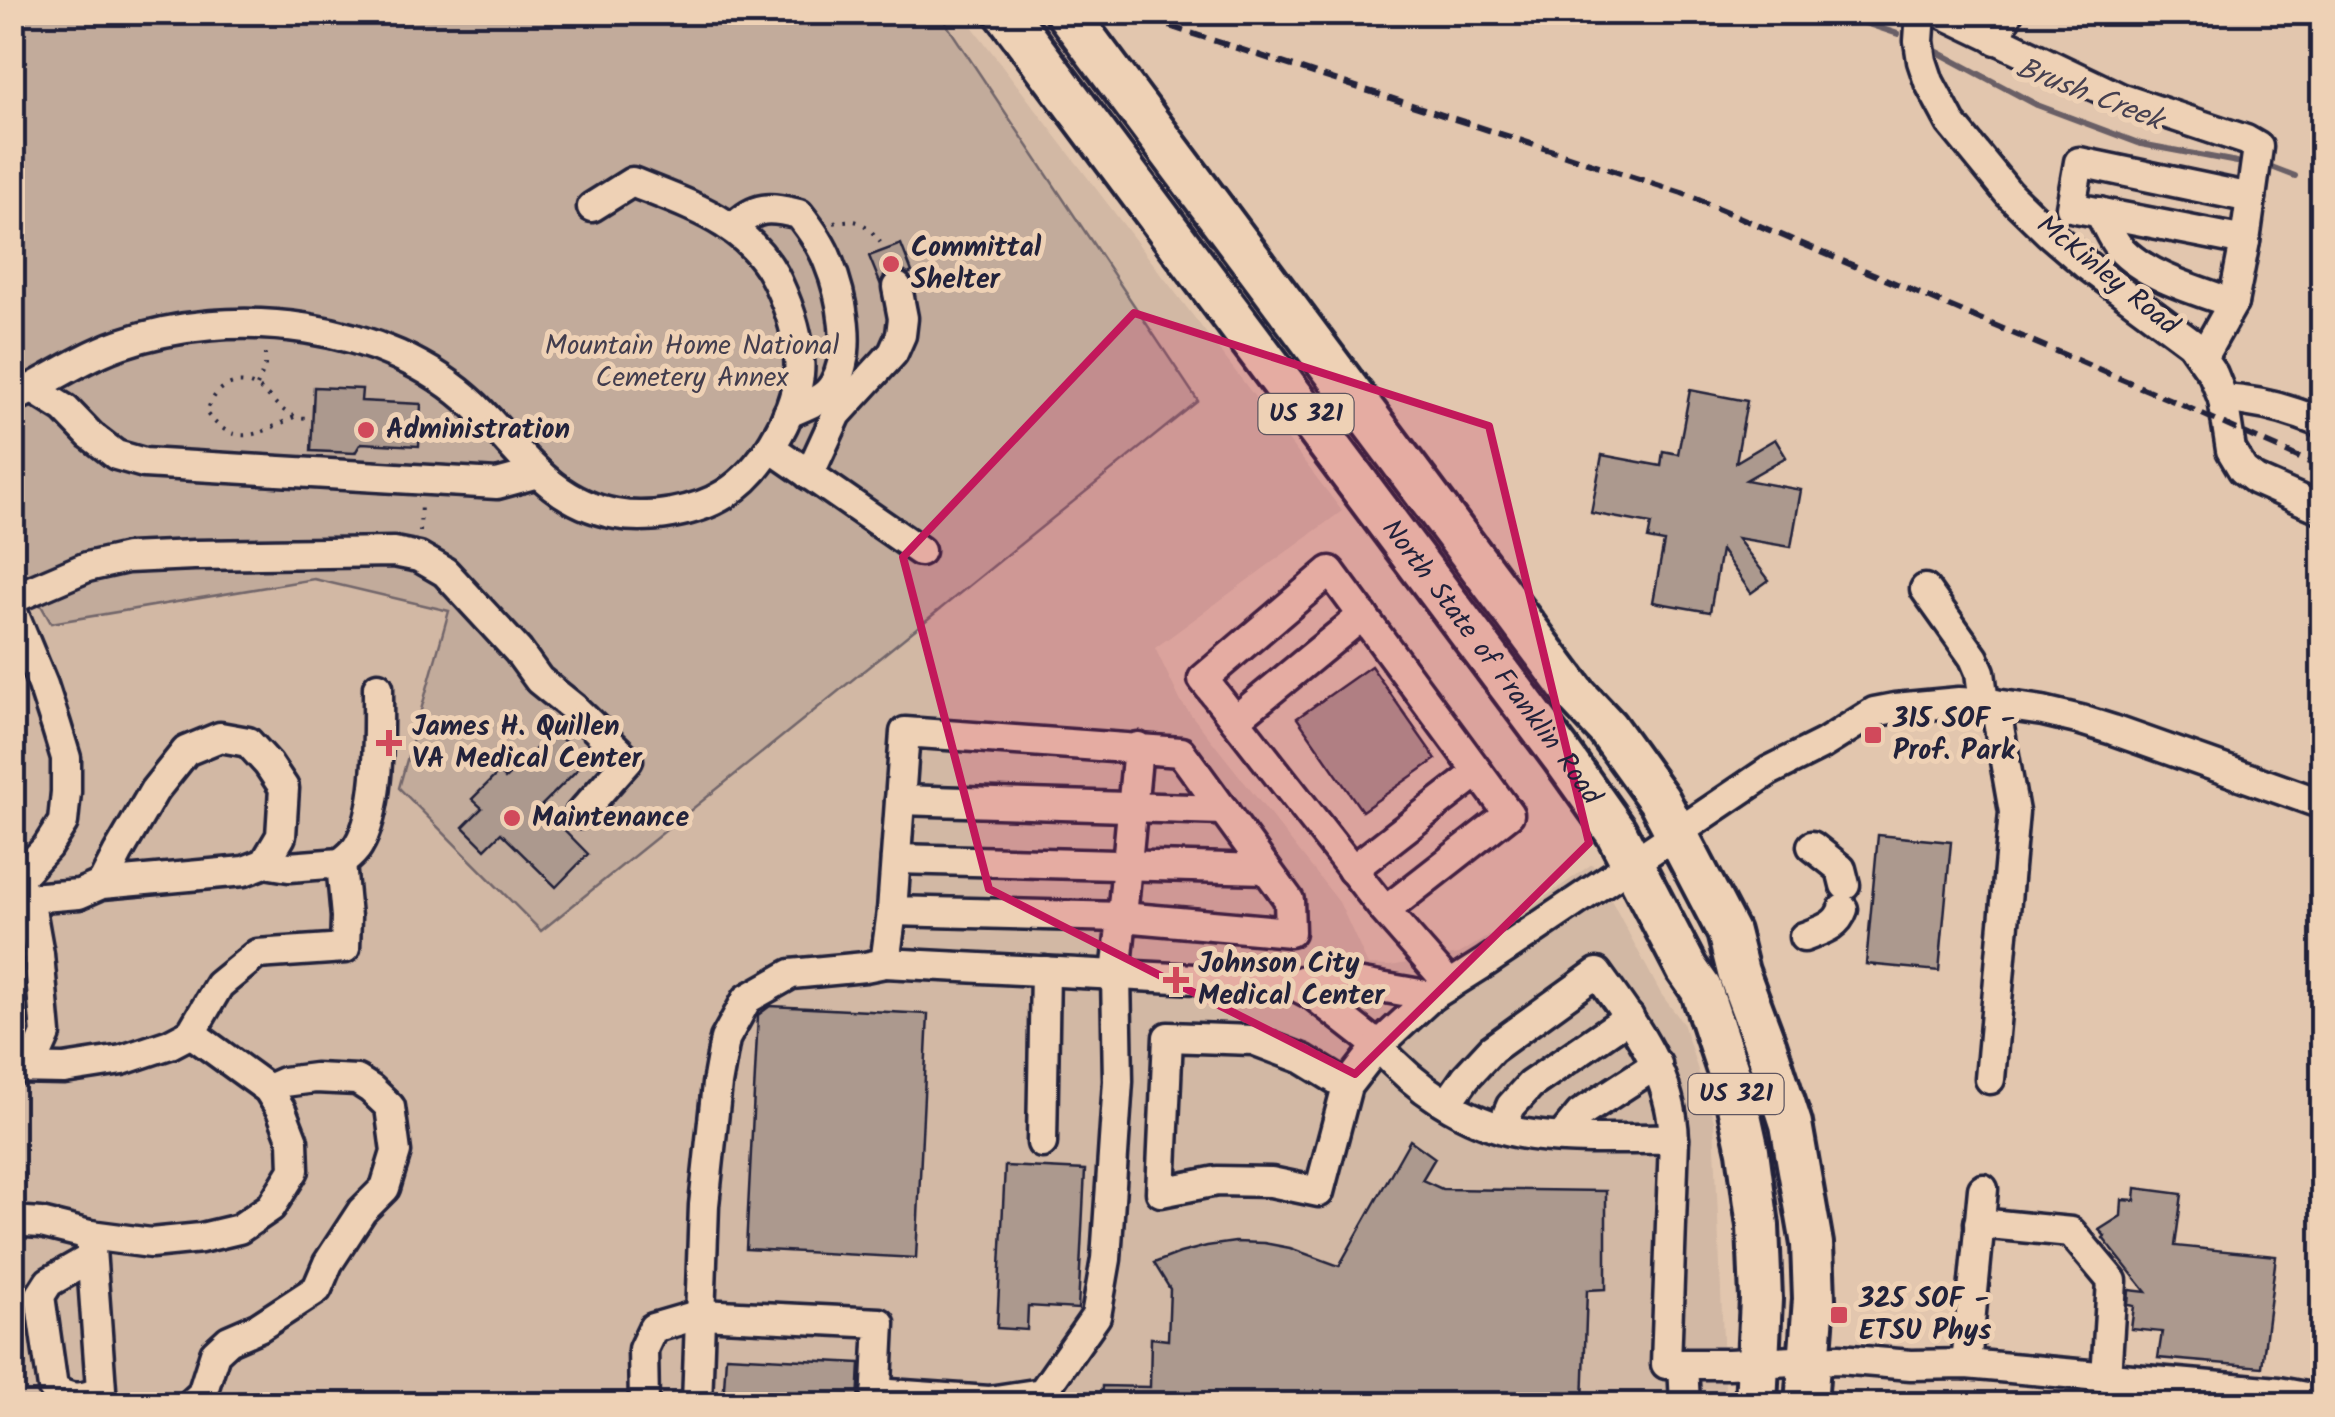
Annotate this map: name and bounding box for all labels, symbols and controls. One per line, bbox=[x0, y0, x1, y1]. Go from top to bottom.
water label: Brush Creek bbox=[2009, 45, 2173, 146]
street label: McKinley Road bbox=[2026, 204, 2189, 348]
place label: Committal Shelter bbox=[911, 226, 1042, 303]
marker: Committal Shelter bbox=[880, 253, 902, 275]
park label: Mountain Home National Cemetery Annex bbox=[545, 324, 839, 401]
road number: US 321 bbox=[1258, 394, 1354, 434]
place label: Administration bbox=[386, 408, 570, 453]
marker: Administration bbox=[355, 419, 377, 441]
street label: North State of Franklin Road bbox=[1370, 510, 1613, 816]
place label: 315 SOF - Prof. Park bbox=[1892, 697, 2016, 774]
place label: James H. Quillen VA Medical Center bbox=[412, 705, 643, 782]
marker: 315 SOF - Prof. Park bbox=[1862, 724, 1884, 746]
marker: James H. Quillen VA Medical Center bbox=[376, 730, 402, 756]
place label: Maintenance bbox=[532, 796, 690, 841]
marker: Maintenance bbox=[501, 807, 523, 829]
place label: Johnson City Medical Center bbox=[1198, 942, 1386, 1019]
marker: Johnson City Medical Center bbox=[1163, 967, 1189, 993]
road number: US 321 bbox=[1688, 1074, 1784, 1114]
place label: 325 SOF - ETSU Phys bbox=[1858, 1277, 1991, 1354]
marker: 325 SOF - ETSU Phys bbox=[1828, 1304, 1850, 1326]

